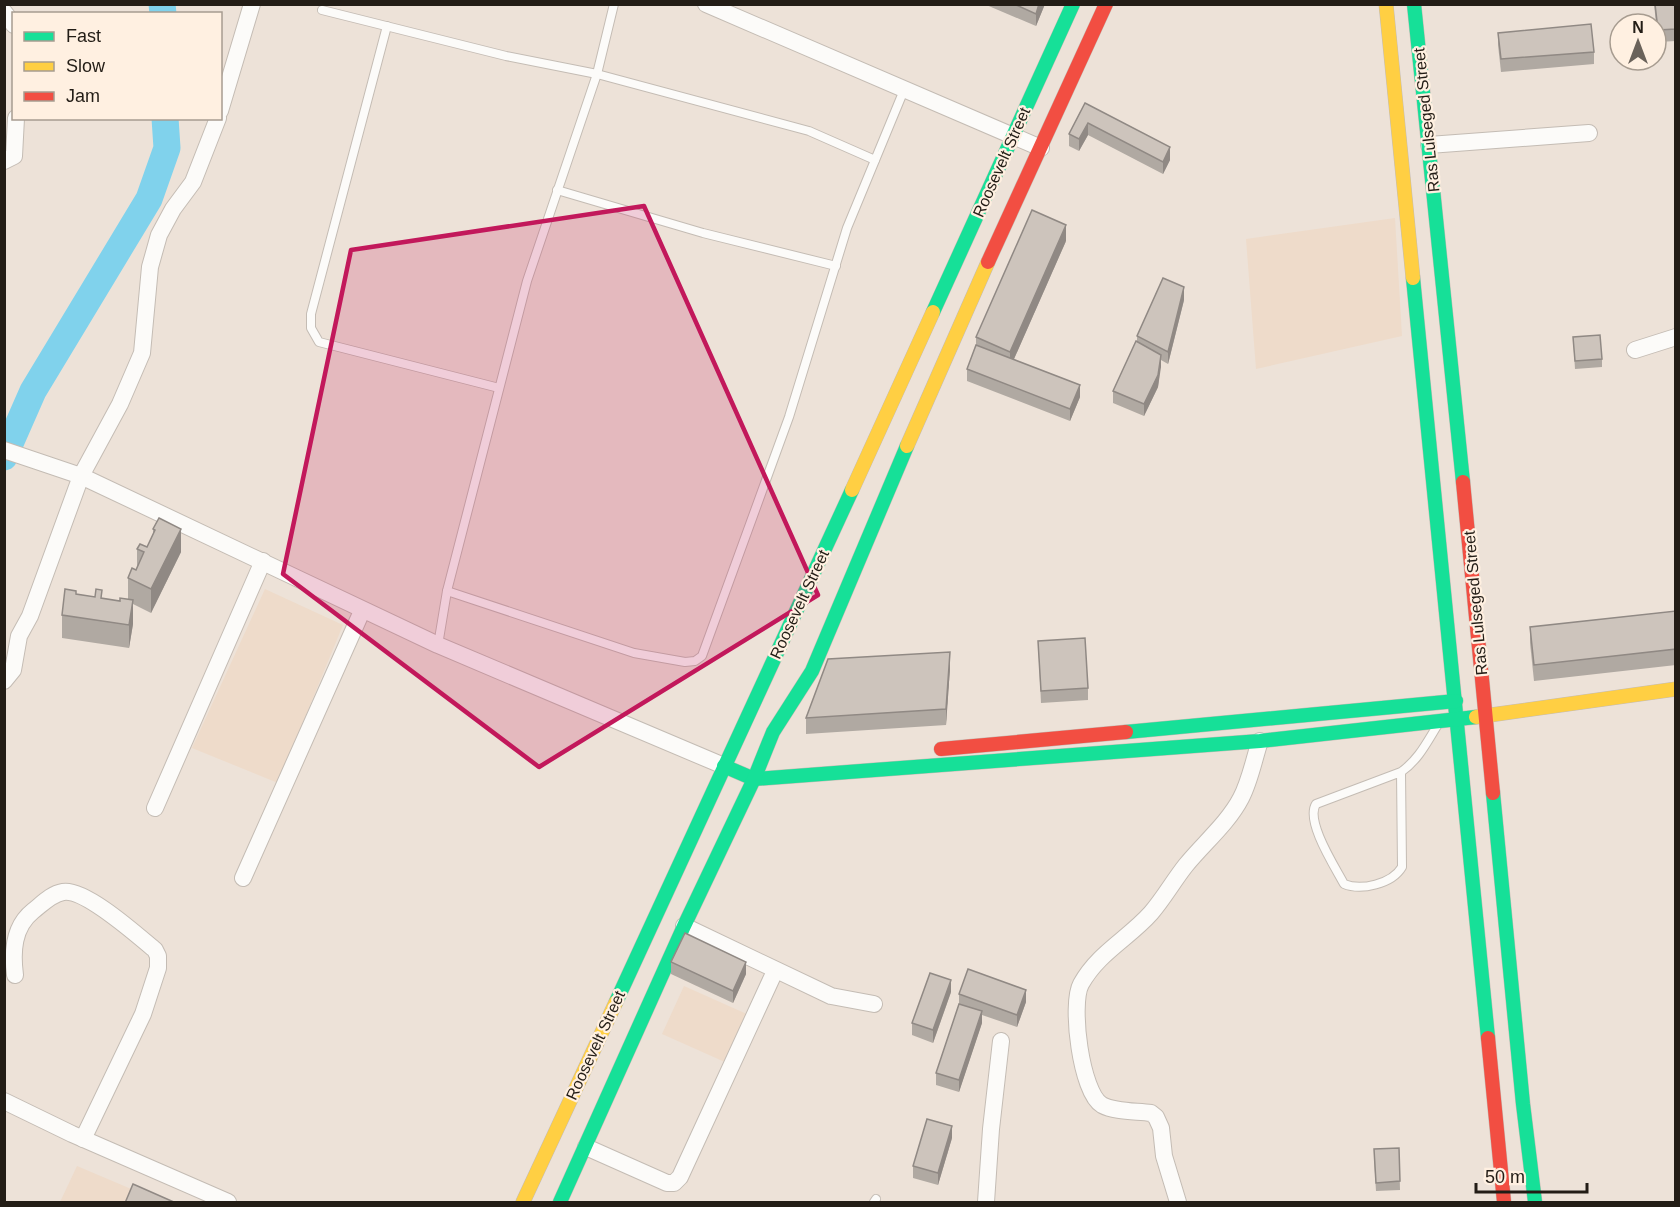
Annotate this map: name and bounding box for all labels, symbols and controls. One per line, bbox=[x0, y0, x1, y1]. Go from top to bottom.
legend bbox=[12, 12, 222, 120]
north arrow bbox=[1608, 12, 1668, 72]
text: N bbox=[1632, 19, 1644, 36]
text: Fast bbox=[66, 26, 101, 46]
street label: Ras Lulseged Street bbox=[1410, 46, 1443, 193]
text: Slow bbox=[66, 56, 106, 76]
text: Jam bbox=[66, 86, 100, 106]
street label: Roosevelt Street bbox=[970, 104, 1034, 220]
street label: Ras Lulseged Street bbox=[1461, 529, 1490, 676]
street label: Roosevelt Street bbox=[767, 547, 832, 661]
street label: Roosevelt Street bbox=[563, 988, 628, 1102]
scale bar bbox=[1476, 1156, 1587, 1194]
text: 50 m bbox=[1485, 1167, 1525, 1187]

